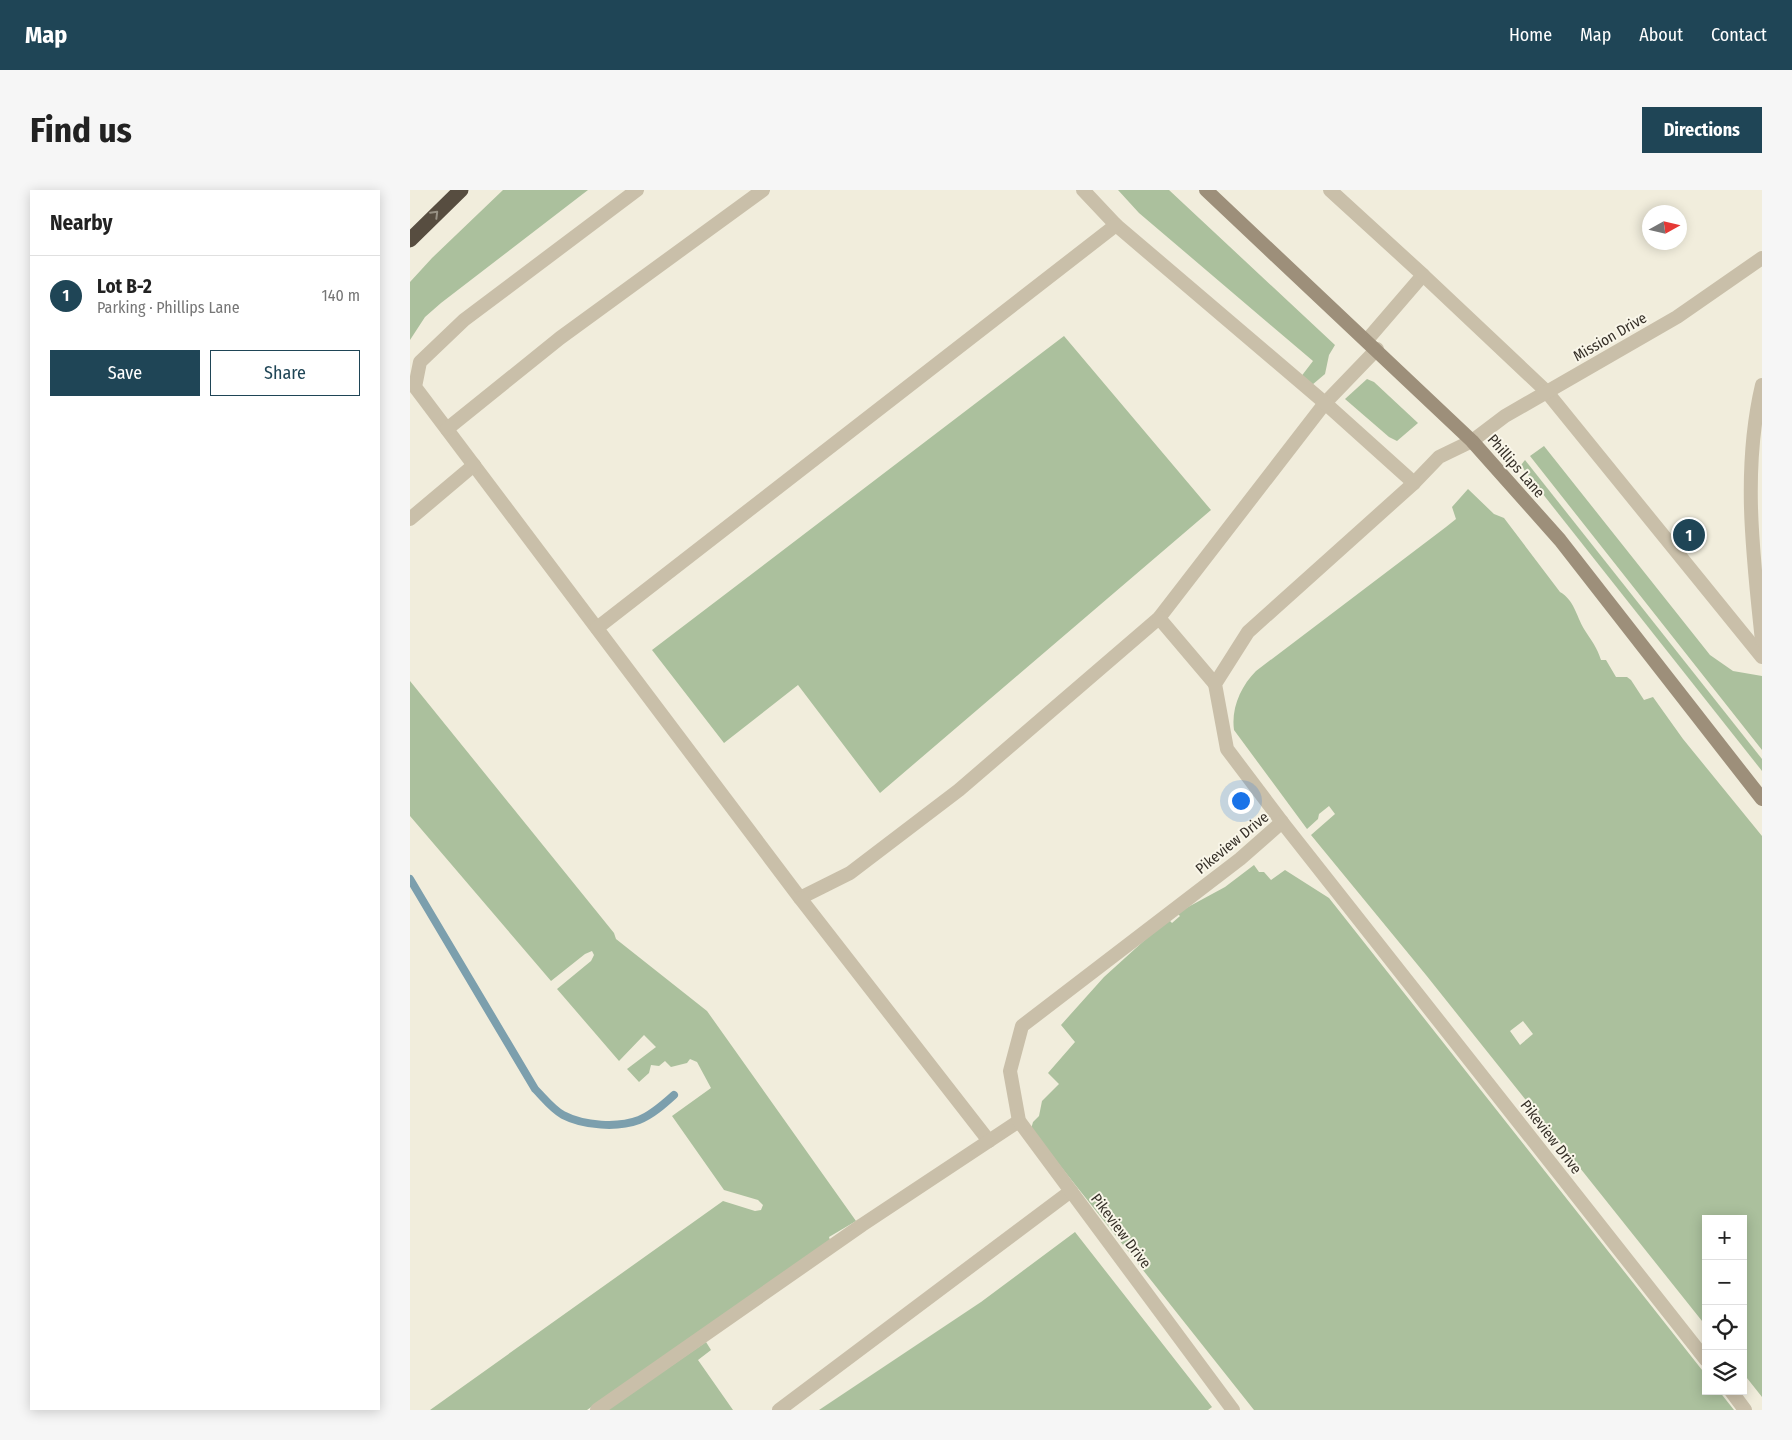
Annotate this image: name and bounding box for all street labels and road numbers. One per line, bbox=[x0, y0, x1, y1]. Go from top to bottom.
street label: Mission Drive bbox=[1570, 309, 1650, 365]
street label: Phillips Lane bbox=[1484, 431, 1548, 501]
street label: Pikeview Drive bbox=[1192, 808, 1272, 878]
street label: Pikeview Drive bbox=[1517, 1096, 1585, 1178]
street label: Pikeview Drive bbox=[1087, 1190, 1155, 1272]

